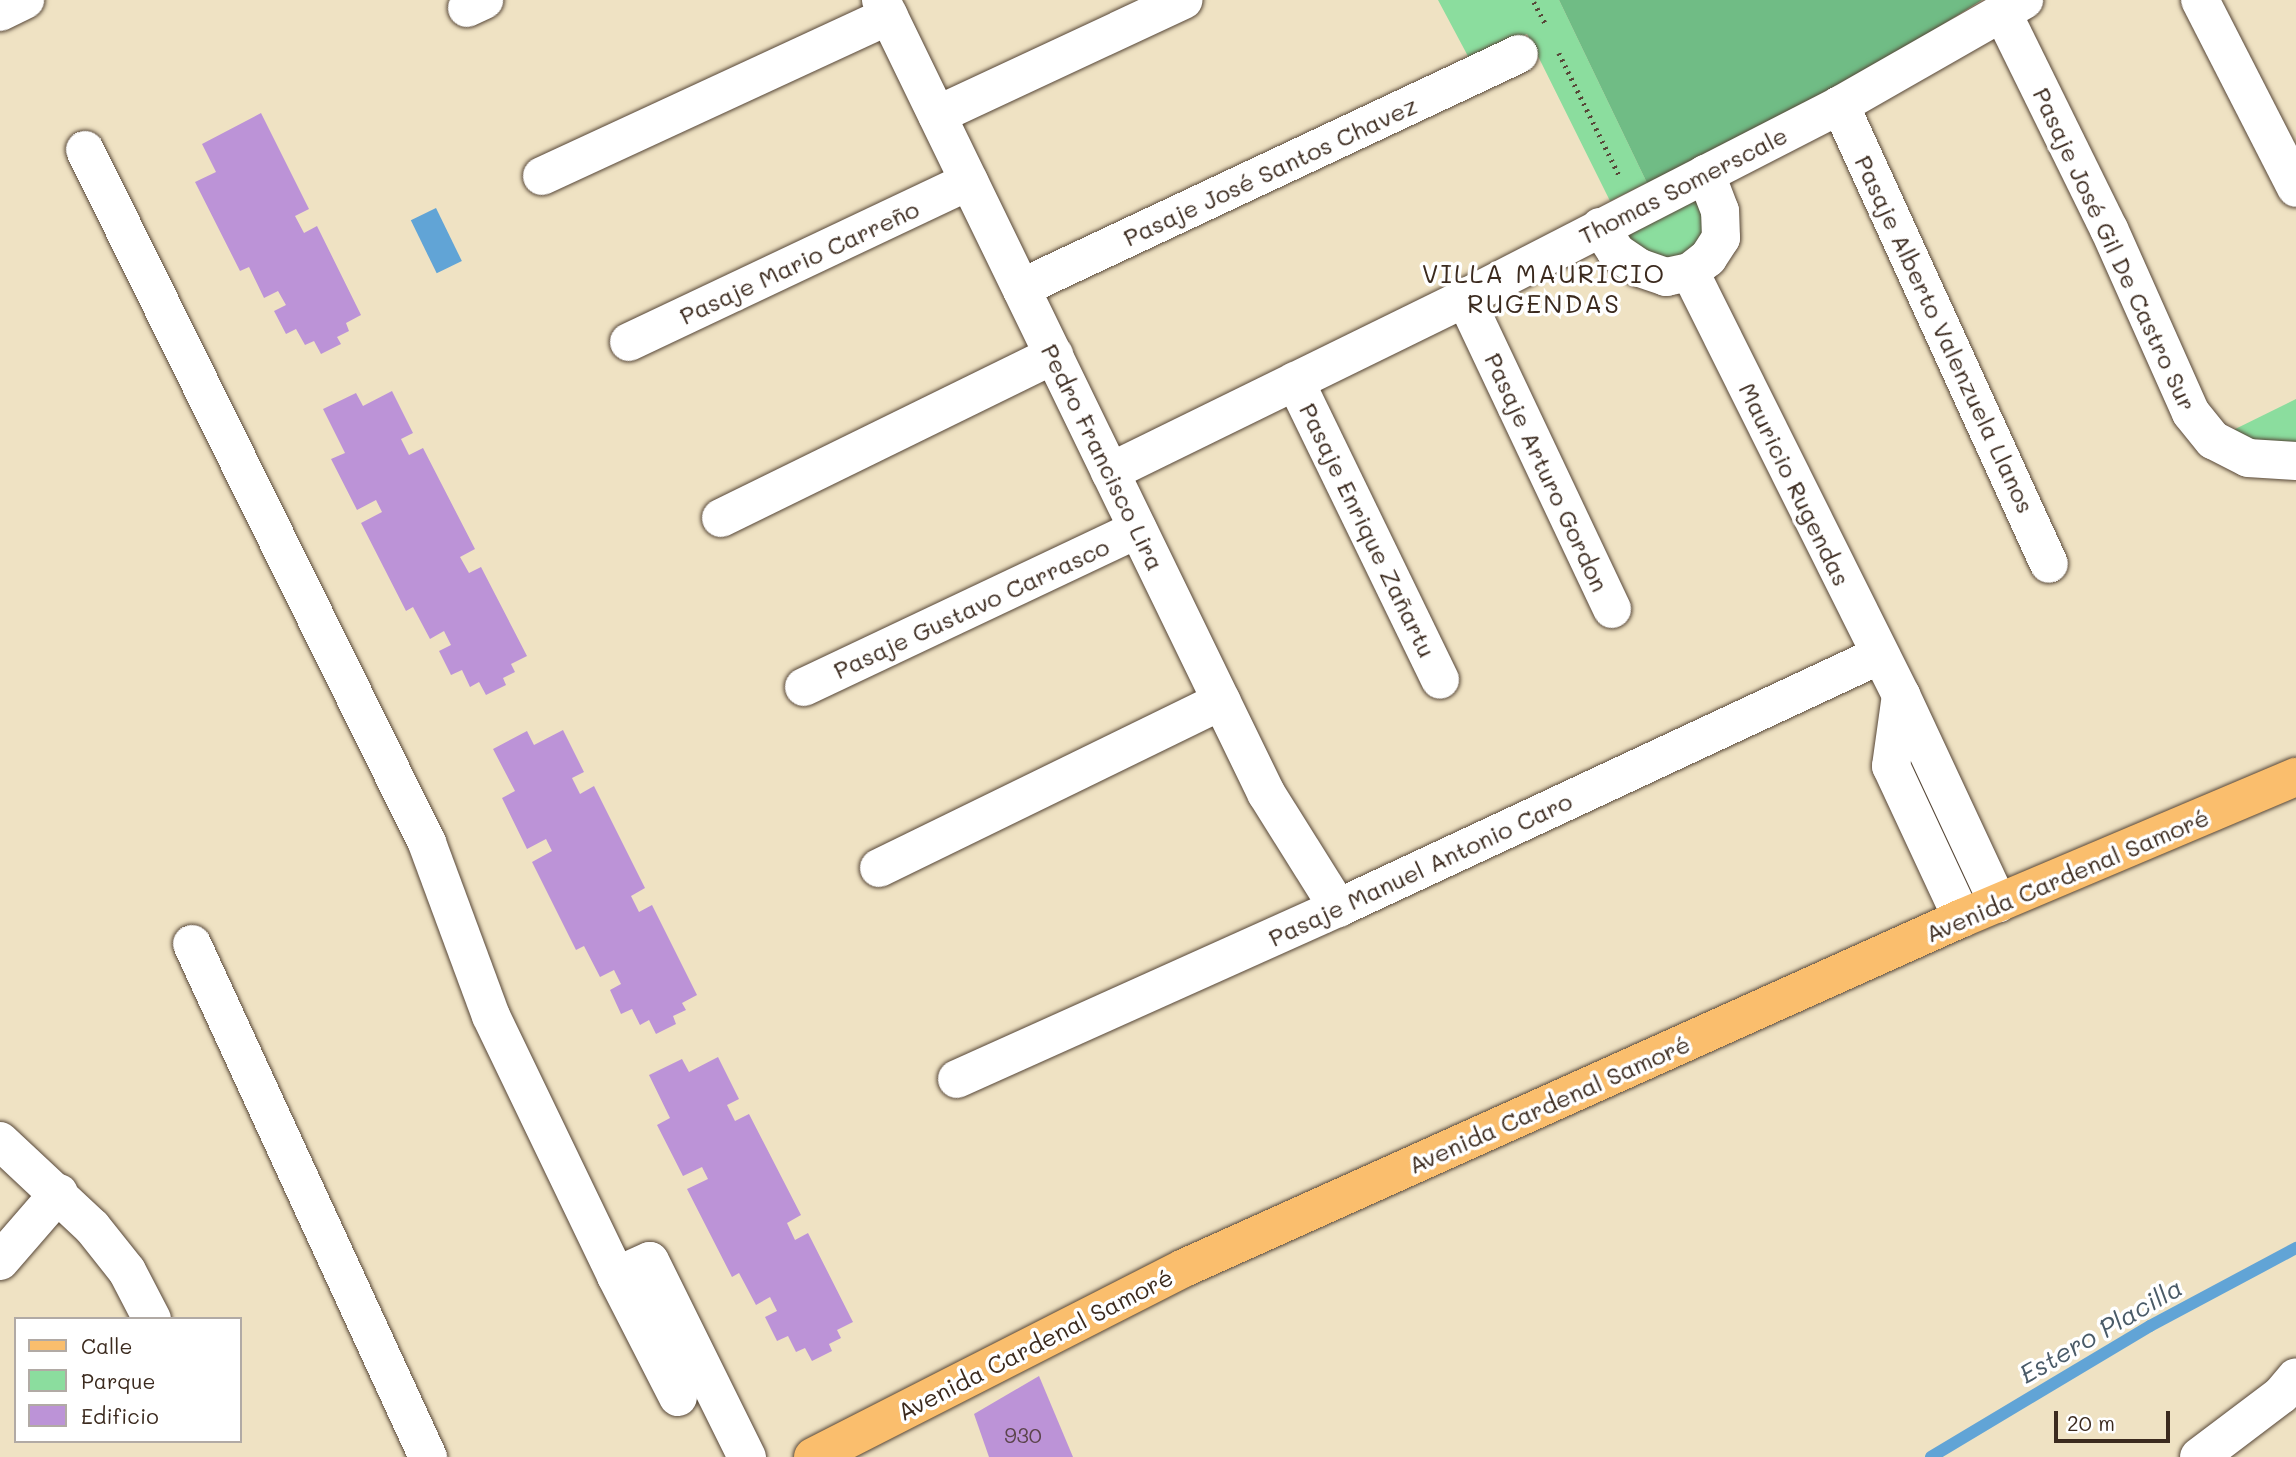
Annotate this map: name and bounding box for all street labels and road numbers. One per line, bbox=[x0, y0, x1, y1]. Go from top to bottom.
street label: Pasaje José Gil De Castro Sur bbox=[2027, 83, 2203, 415]
street label: Pasaje José Santos Chavez bbox=[1119, 90, 1421, 252]
street label: Thomas Somerscale bbox=[1574, 120, 1792, 250]
street label: Pasaje Alberto Valenzuela Llanos bbox=[1849, 151, 2041, 517]
street label: Pasaje Mario Carreño bbox=[675, 194, 923, 330]
street label: Pedro Francisco Lira bbox=[1036, 339, 1170, 575]
street label: Pasaje Arturo Gordon bbox=[1479, 348, 1615, 596]
street label: Mauricio Rugendas bbox=[1733, 378, 1857, 590]
street label: Pasaje Enrique Zañartu bbox=[1294, 398, 1442, 662]
street label: Pasaje Gustavo Carrasco bbox=[829, 531, 1113, 685]
street label: Pasaje Manuel Antonio Caro bbox=[1264, 786, 1576, 952]
street label: Avenida Cardenal Samoré bbox=[1921, 802, 2213, 948]
street label: Avenida Cardenal Samoré bbox=[1404, 1029, 1694, 1179]
street label: Avenida Cardenal Samoré bbox=[893, 1262, 1177, 1426]

